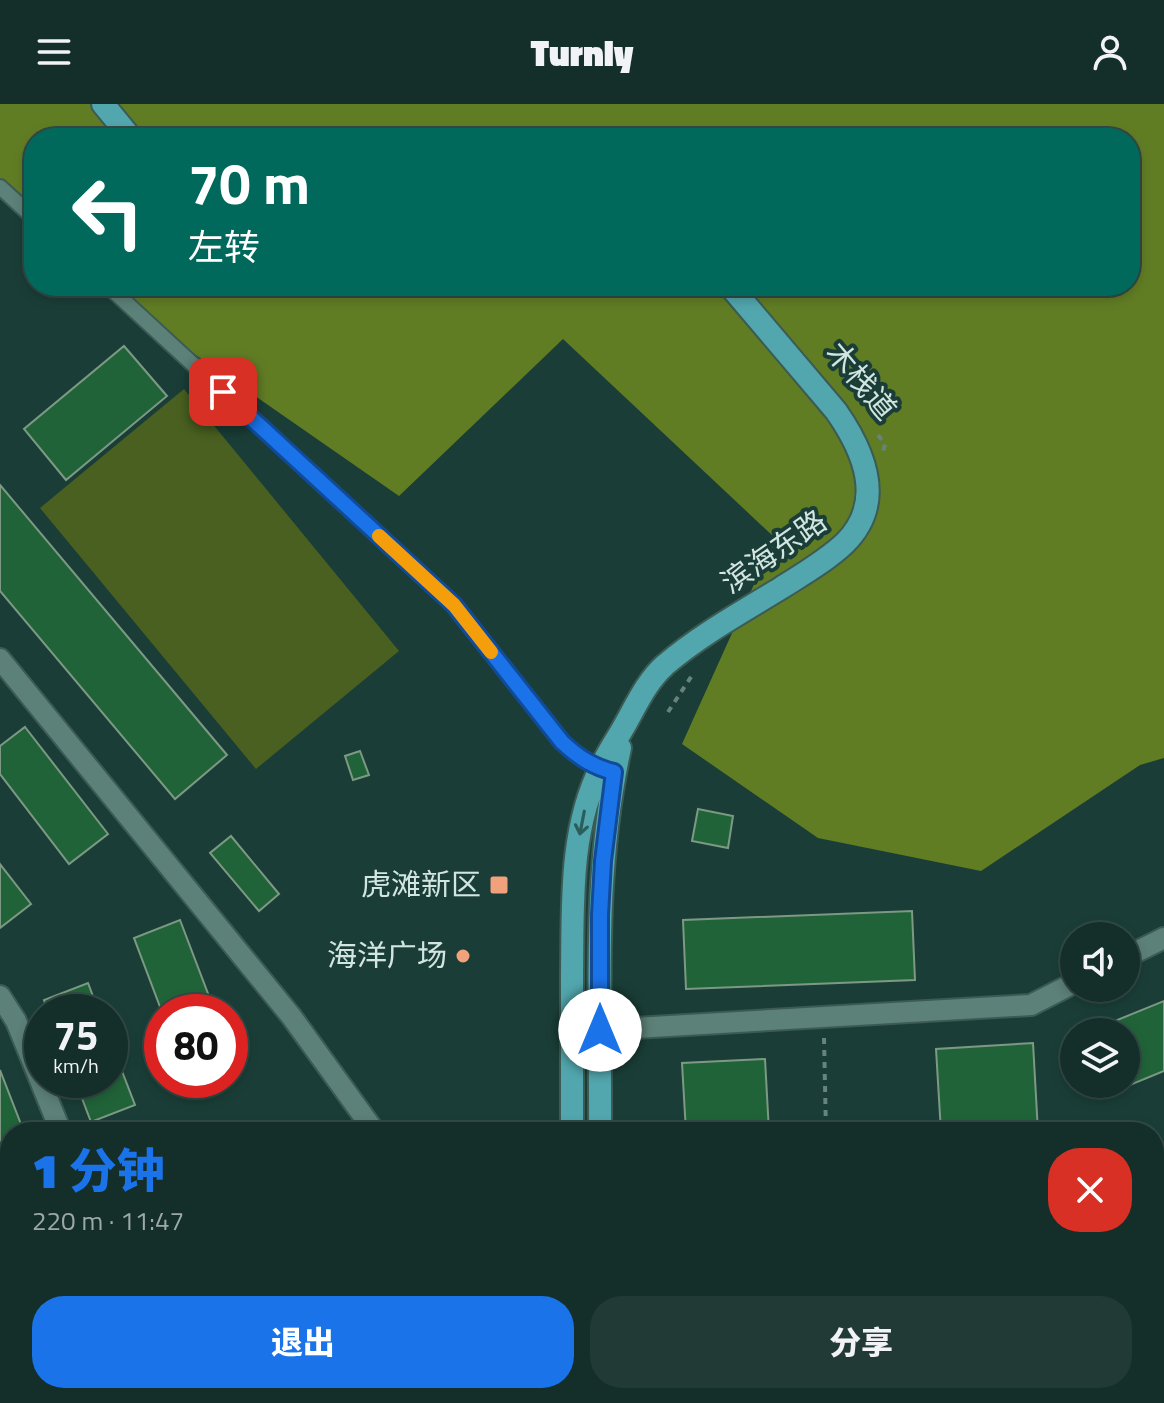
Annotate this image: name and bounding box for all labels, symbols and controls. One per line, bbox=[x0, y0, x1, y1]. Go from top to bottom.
text: Turnly bbox=[530, 25, 634, 80]
icon: menu bbox=[32, 30, 76, 74]
icon: person bbox=[1088, 30, 1132, 74]
text: 70 m bbox=[188, 141, 310, 226]
icon: left bbox=[56, 160, 160, 264]
text: 左转 bbox=[188, 219, 260, 274]
street label: 木栈道 bbox=[815, 331, 908, 430]
pin bbox=[189, 358, 257, 426]
icon: arrive bbox=[201, 370, 245, 414]
street label: 滨海东路 bbox=[711, 498, 836, 604]
one-way arrow bbox=[574, 810, 589, 836]
place label: 虎滩新区 bbox=[361, 861, 481, 907]
marker: 虎滩新区 bbox=[488, 874, 510, 896]
map controls bbox=[1060, 922, 1140, 1098]
button: sound bbox=[1060, 922, 1140, 1002]
place label: 海洋广场 bbox=[327, 932, 447, 978]
marker: 海洋广场 bbox=[454, 947, 472, 965]
position arrow bbox=[558, 988, 642, 1072]
speed limit sign: 80 bbox=[144, 994, 248, 1098]
text: 75 bbox=[54, 1005, 98, 1066]
button: layers bbox=[1060, 1018, 1140, 1098]
text: km/h bbox=[53, 1050, 99, 1081]
text: 1 分钟 bbox=[32, 1134, 165, 1207]
button: close bbox=[1048, 1148, 1132, 1232]
text: 220 m · 11:47 bbox=[32, 1201, 184, 1240]
button: 退出 bbox=[32, 1296, 574, 1388]
button: 分享 bbox=[590, 1296, 1132, 1388]

